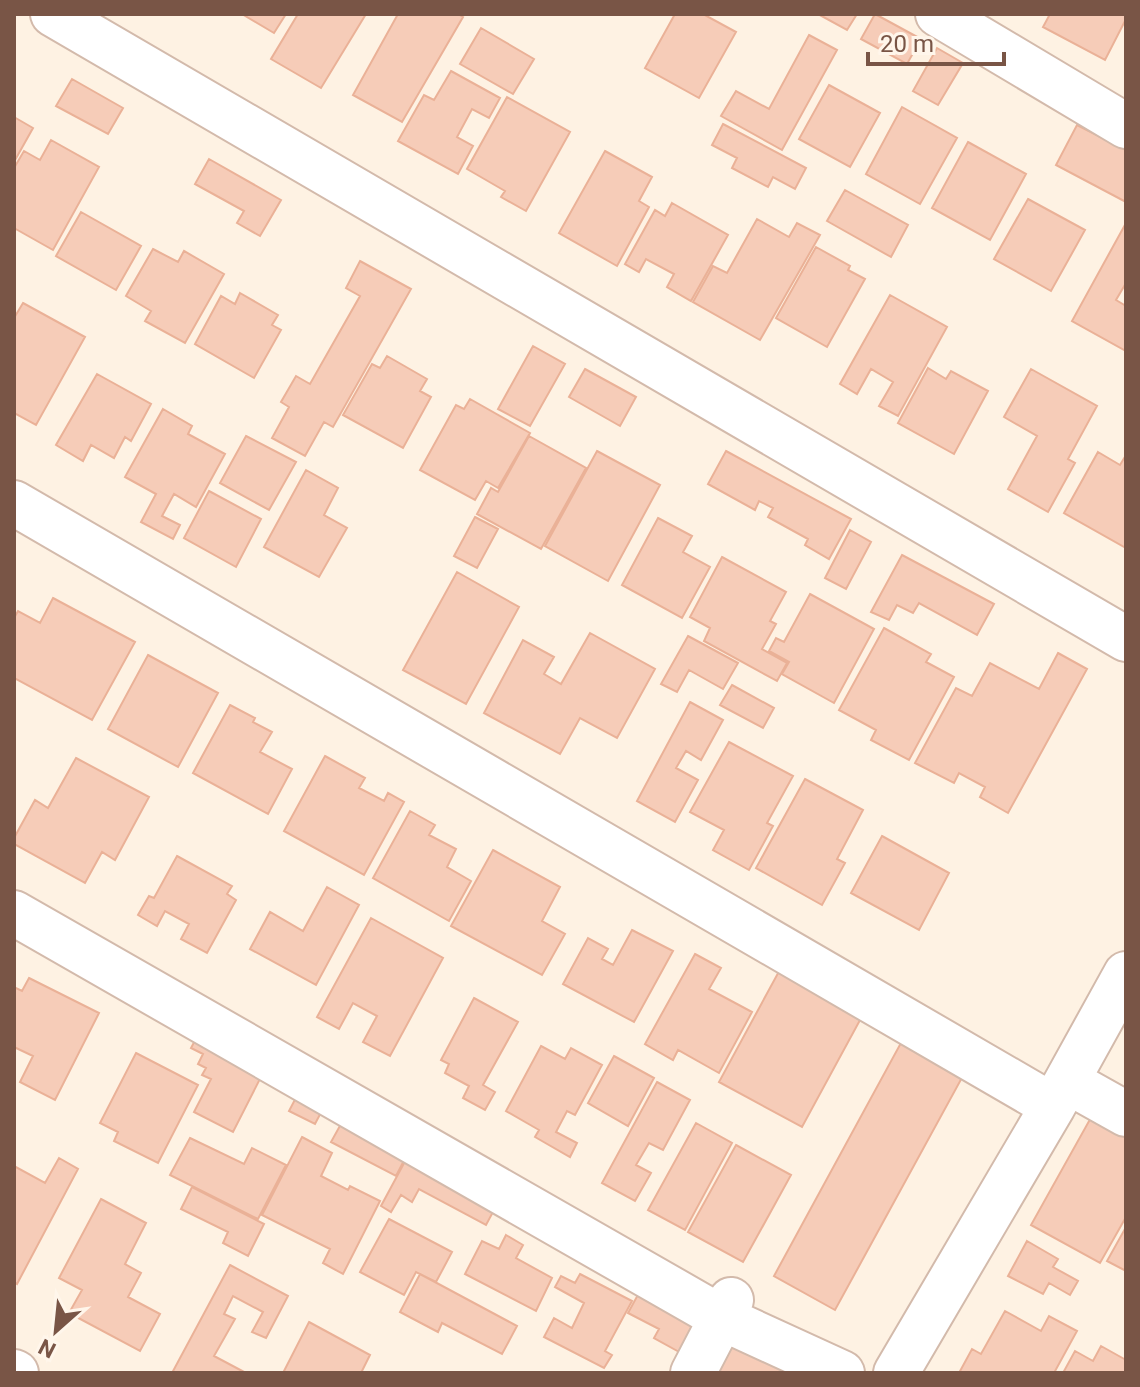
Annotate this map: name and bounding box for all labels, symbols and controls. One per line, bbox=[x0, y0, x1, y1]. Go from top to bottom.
scale bar bbox=[868, 16, 1004, 66]
text: 20 m bbox=[880, 30, 934, 58]
north arrow bbox=[16, 1291, 96, 1371]
text: N bbox=[35, 1334, 60, 1363]

